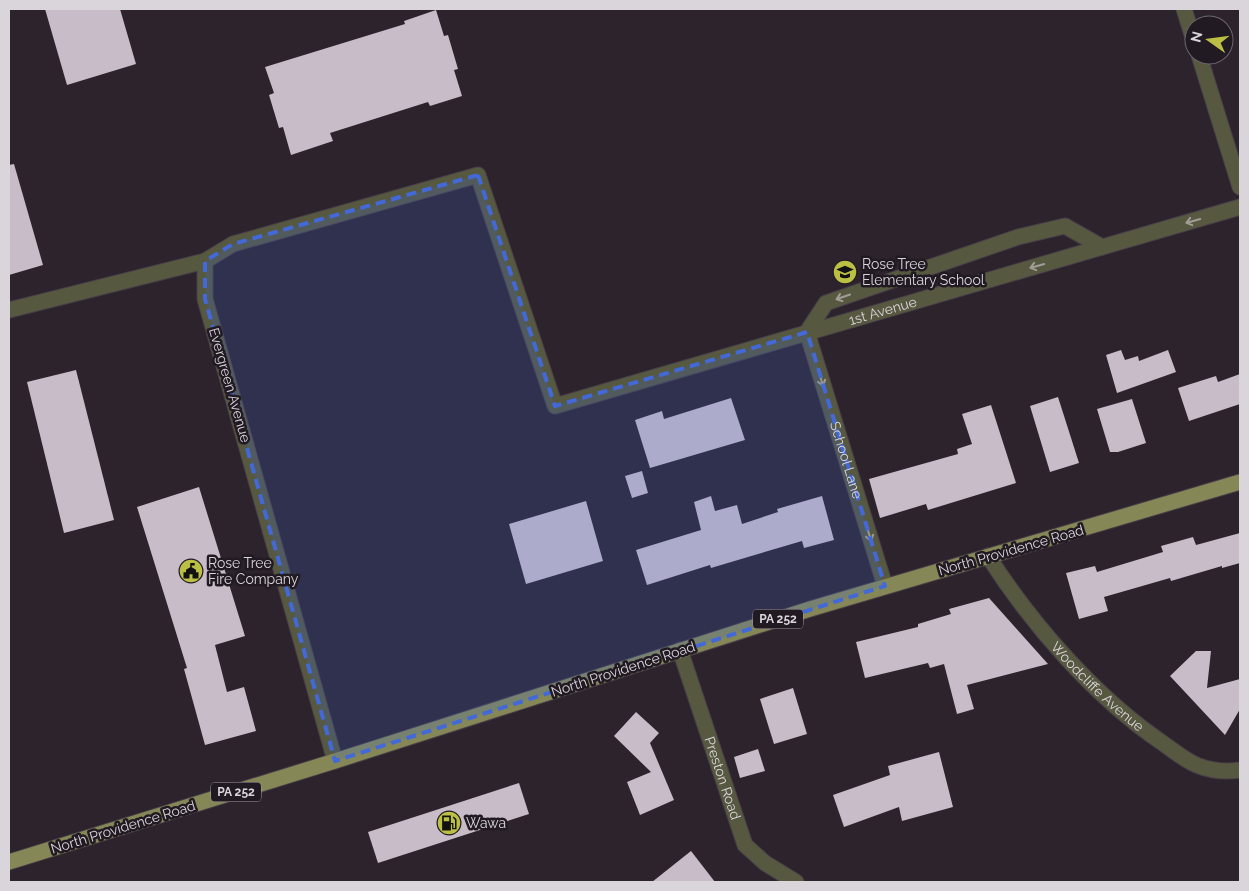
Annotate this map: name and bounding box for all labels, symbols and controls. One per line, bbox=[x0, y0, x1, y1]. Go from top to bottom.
north arrow bbox=[1184, 15, 1234, 65]
text: N bbox=[1187, 30, 1205, 44]
one-way arrow bbox=[1186, 216, 1202, 226]
place label: Rose Tree Elementary School bbox=[862, 256, 985, 288]
school or university icon: Rose Tree Elementary School bbox=[832, 259, 858, 285]
one-way arrow bbox=[1030, 261, 1046, 271]
one-way arrow bbox=[836, 293, 851, 302]
street label: 1st Avenue bbox=[847, 293, 918, 328]
street label: Evergreen Avenue bbox=[206, 326, 254, 444]
one-way arrow bbox=[817, 371, 827, 387]
street label: School Lane bbox=[827, 419, 866, 501]
street label: North Providence Road bbox=[936, 522, 1086, 578]
one-way arrow bbox=[864, 526, 874, 542]
place label: Rose Tree Fire Company bbox=[208, 555, 299, 587]
public building icon: Rose Tree Fire Company bbox=[178, 558, 204, 584]
road number: PA 252 bbox=[753, 610, 803, 628]
street label: North Providence Road bbox=[549, 638, 697, 700]
street label: Woodcliffe Avenue bbox=[1048, 639, 1147, 734]
street label: Preston Road bbox=[701, 734, 744, 822]
road number: PA 252 bbox=[211, 782, 261, 802]
street label: North Providence Road bbox=[49, 797, 197, 857]
fuel station icon: Wawa bbox=[436, 810, 462, 836]
place label: Wawa bbox=[466, 815, 506, 831]

